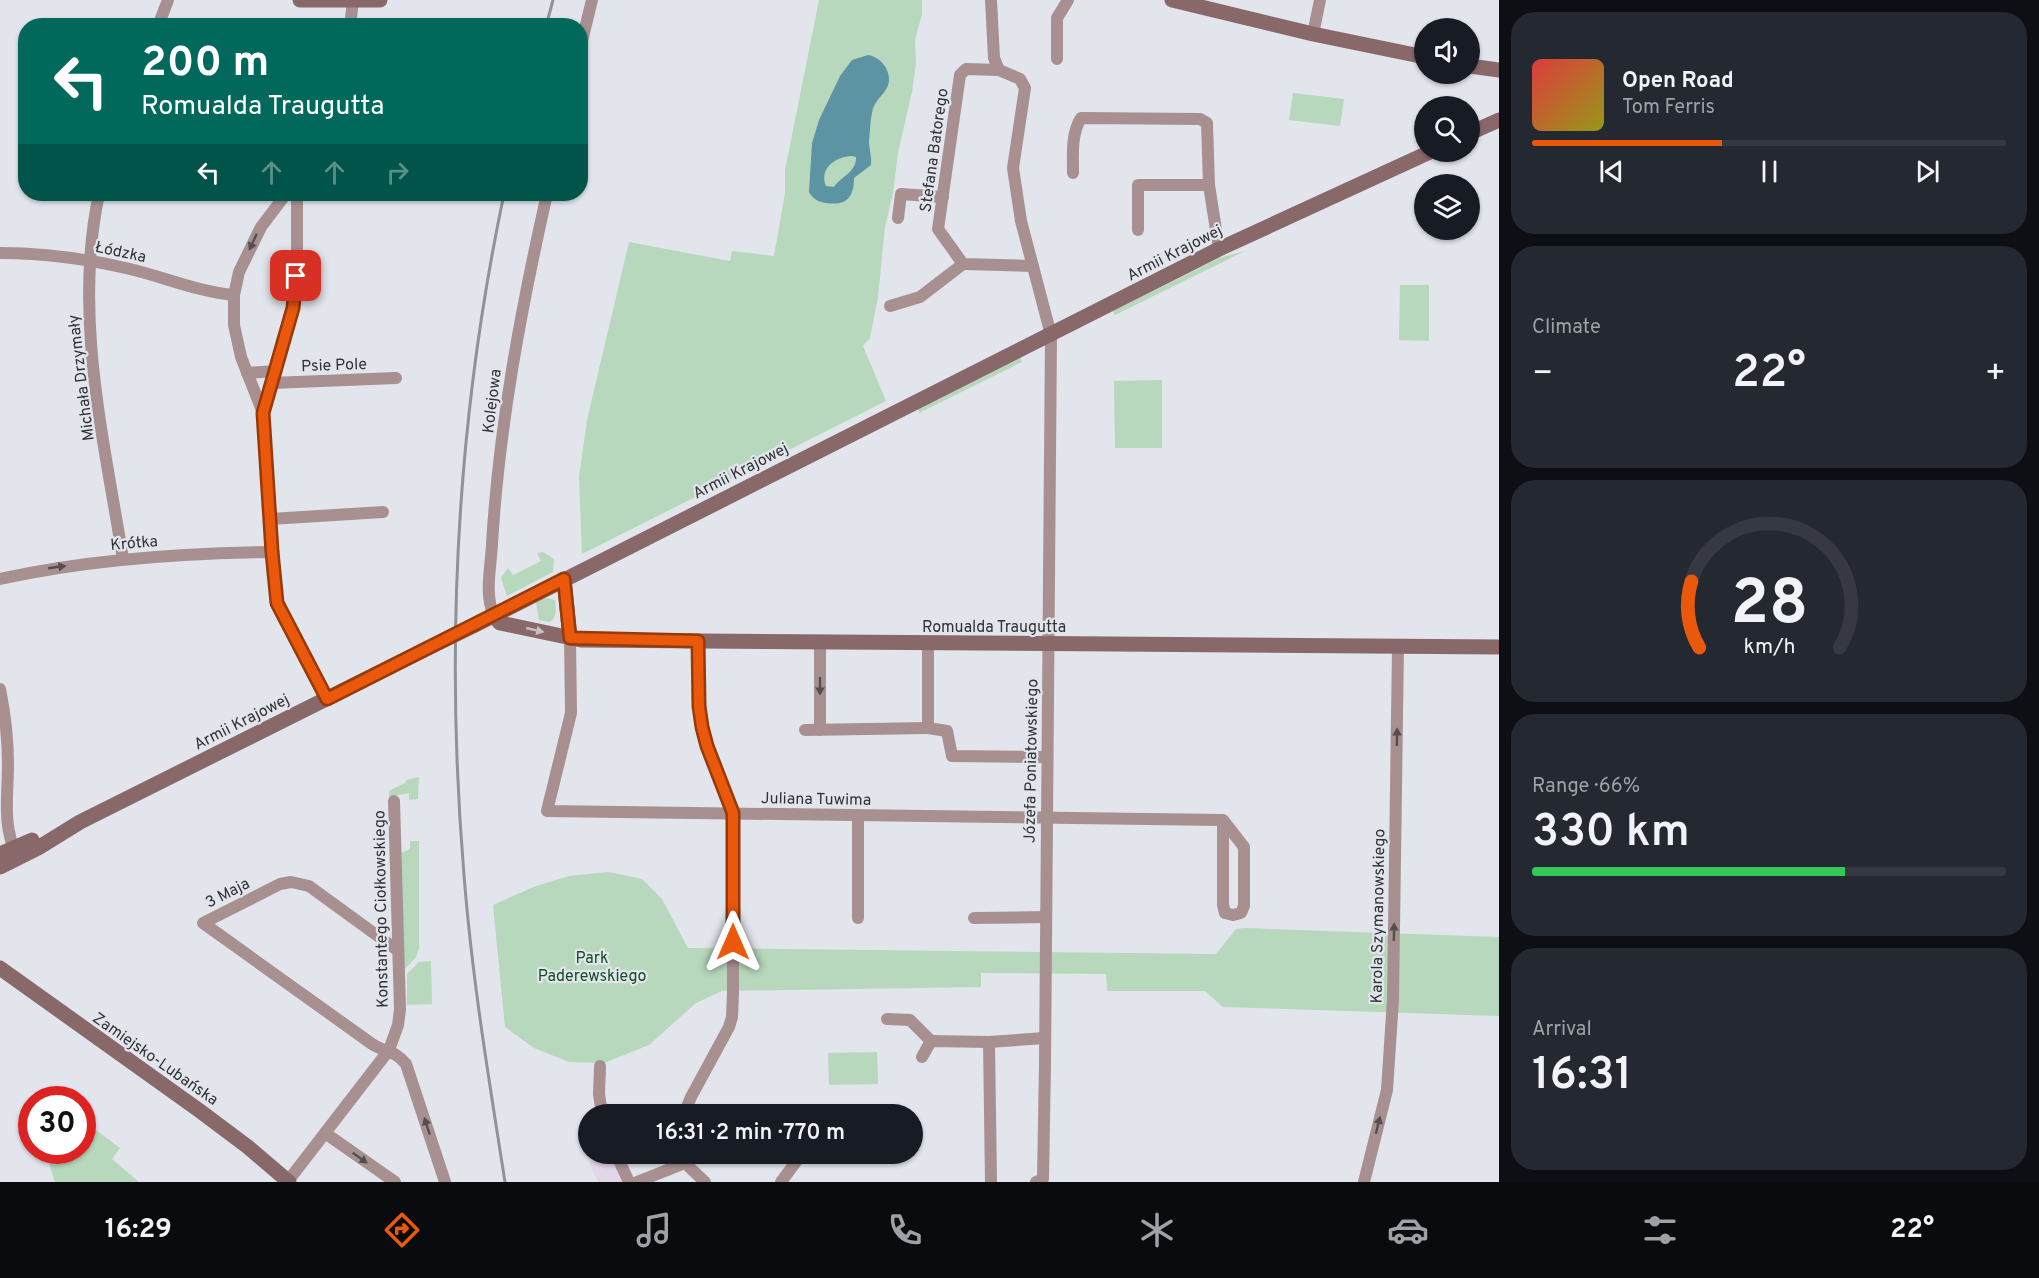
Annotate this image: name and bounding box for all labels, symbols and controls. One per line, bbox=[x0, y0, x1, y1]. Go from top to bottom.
map controls bbox=[1414, 18, 1480, 240]
button: sound bbox=[1414, 18, 1480, 84]
text: 200 m bbox=[141, 38, 269, 91]
icon: left bbox=[42, 42, 120, 120]
text: Open Road bbox=[1622, 68, 1734, 95]
street label: Stefana Batorego bbox=[916, 87, 954, 214]
text: Romualda Traugutta bbox=[141, 90, 384, 124]
text: Tom Ferris bbox=[1622, 95, 1715, 121]
button: search bbox=[1414, 96, 1480, 162]
icon: previous bbox=[1595, 155, 1628, 188]
icon: pause bbox=[1753, 155, 1786, 188]
icon: next bbox=[1911, 155, 1944, 188]
icon: left bbox=[192, 156, 225, 189]
icon: ahead bbox=[255, 156, 288, 189]
icon: ahead bbox=[318, 156, 351, 189]
icon: right bbox=[381, 156, 414, 189]
button: layers bbox=[1414, 174, 1480, 240]
street label: Armii Krajowej bbox=[1124, 221, 1226, 286]
one-way arrow bbox=[249, 233, 258, 250]
street label: Łódzka bbox=[93, 238, 148, 268]
pin bbox=[270, 250, 321, 301]
icon: arrive bbox=[279, 259, 312, 292]
street label: Michała Drzymały bbox=[64, 313, 100, 442]
text: Climate bbox=[1532, 315, 1601, 341]
text: 22° bbox=[1732, 346, 1806, 403]
text: − bbox=[1532, 354, 1553, 396]
text: + bbox=[1985, 354, 2006, 396]
street label: Psie Pole bbox=[301, 355, 367, 377]
street label: Kolejowa bbox=[479, 368, 507, 434]
street label: Armii Krajowej bbox=[690, 439, 792, 504]
street label: Krótka bbox=[110, 532, 159, 556]
one-way arrow bbox=[48, 563, 67, 572]
text: 28 bbox=[1730, 567, 1808, 646]
street label: Romualda Traugutta bbox=[922, 618, 1066, 638]
one-way arrow bbox=[526, 626, 544, 636]
text: km/h bbox=[1743, 634, 1795, 661]
one-way arrow bbox=[815, 676, 825, 695]
street label: Józefa Poniatowskiego bbox=[1021, 679, 1043, 843]
street label: Armii Krajowej bbox=[191, 690, 293, 755]
one-way arrow bbox=[1392, 727, 1402, 746]
text: Range · 66% bbox=[1532, 774, 1640, 800]
street label: Juliana Tuwima bbox=[761, 789, 871, 811]
text: 330 km bbox=[1532, 805, 1690, 862]
street label: Konstantego Ciołkowskiego bbox=[370, 810, 394, 1008]
street label: Karola Szymanowskiego bbox=[1367, 828, 1391, 1004]
street label: 3 Maja bbox=[202, 874, 253, 913]
position arrow bbox=[701, 910, 765, 974]
one-way arrow bbox=[1389, 922, 1399, 941]
park label: Park Paderewskiego bbox=[538, 949, 646, 987]
street label: Zamiejsko-Lubańska bbox=[88, 1009, 222, 1111]
text: Arrival bbox=[1532, 1017, 1592, 1043]
text: 16:31 bbox=[1532, 1048, 1632, 1105]
speed limit sign: 30 bbox=[18, 1086, 96, 1164]
one-way arrow bbox=[1374, 1116, 1383, 1134]
one-way arrow bbox=[422, 1117, 431, 1135]
text: 16:31 · 2 min · 770 m bbox=[656, 1120, 845, 1147]
one-way arrow bbox=[351, 1152, 367, 1164]
icon: directions bbox=[381, 1209, 423, 1251]
icon: music bbox=[633, 1209, 675, 1251]
icon: phone bbox=[884, 1209, 926, 1251]
icon: climate bbox=[1136, 1209, 1178, 1251]
icon: car bbox=[1387, 1209, 1429, 1251]
icon: filters bbox=[1639, 1209, 1681, 1251]
text: 16:29 bbox=[105, 1213, 172, 1247]
text: 22° bbox=[1890, 1213, 1934, 1247]

